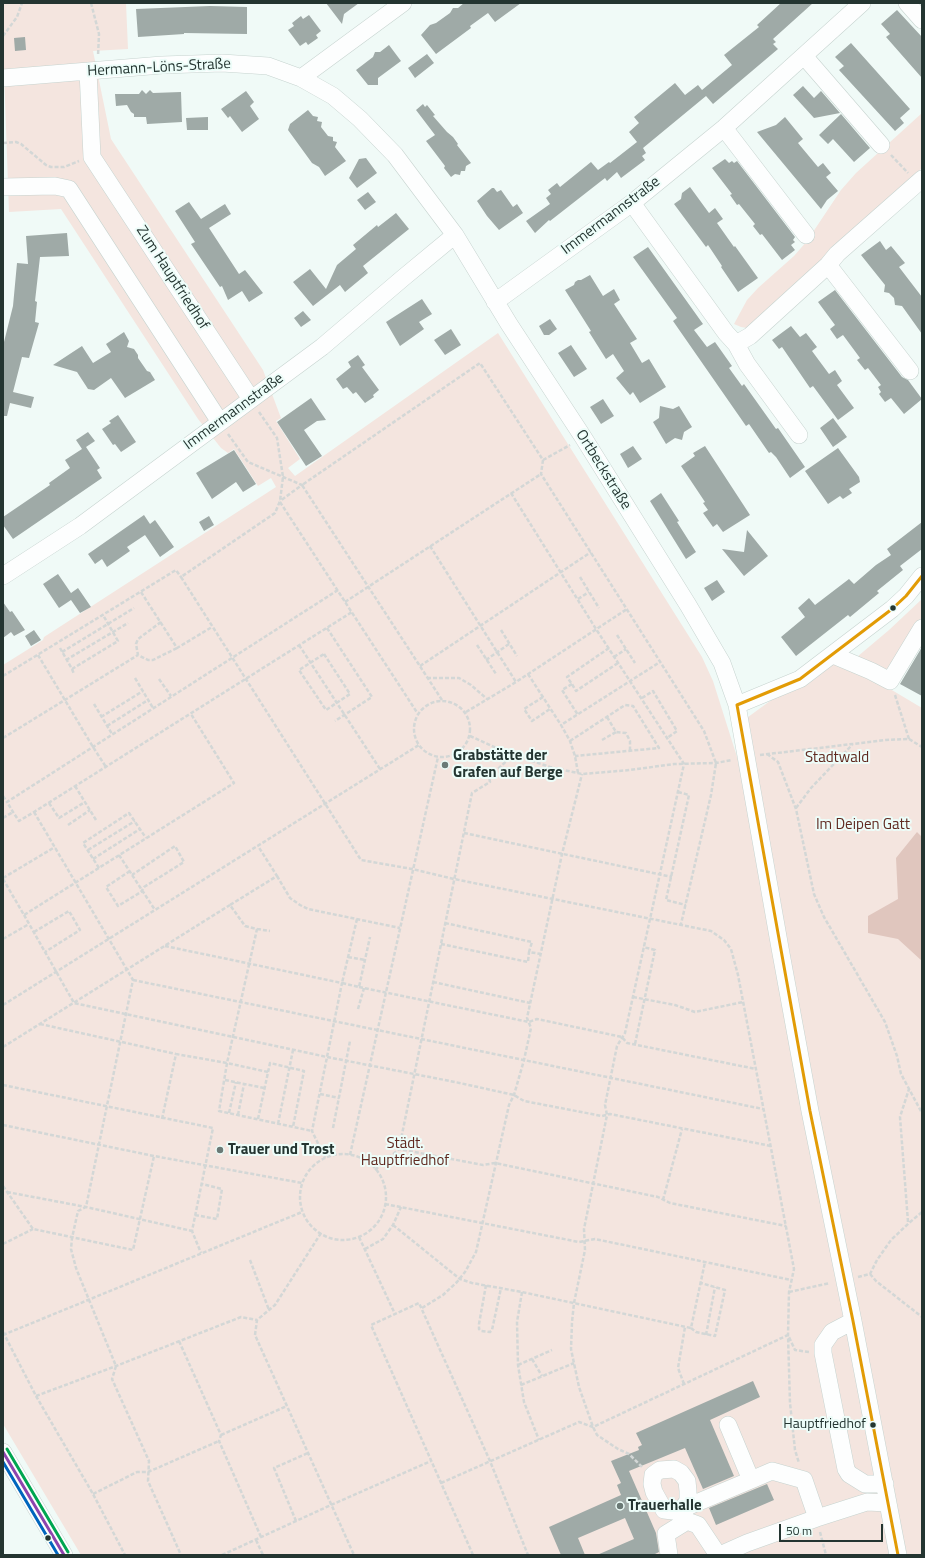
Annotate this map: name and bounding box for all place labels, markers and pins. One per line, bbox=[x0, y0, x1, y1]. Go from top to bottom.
unlabelled marker bbox=[888, 603, 898, 613]
place label: Grabstätte der Grafen auf Berge bbox=[453, 747, 563, 782]
marker: Grabstätte der Grafen auf Berge bbox=[440, 760, 450, 770]
place label: Trauer und Trost bbox=[228, 1141, 335, 1159]
marker: Trauer und Trost bbox=[215, 1145, 225, 1155]
place label: Hauptfriedhof bbox=[783, 1417, 866, 1433]
marker: Hauptfriedhof bbox=[868, 1420, 878, 1430]
place label: Trauerhalle bbox=[628, 1497, 702, 1515]
marker: Trauerhalle bbox=[615, 1501, 625, 1511]
unlabelled marker bbox=[43, 1533, 53, 1543]

